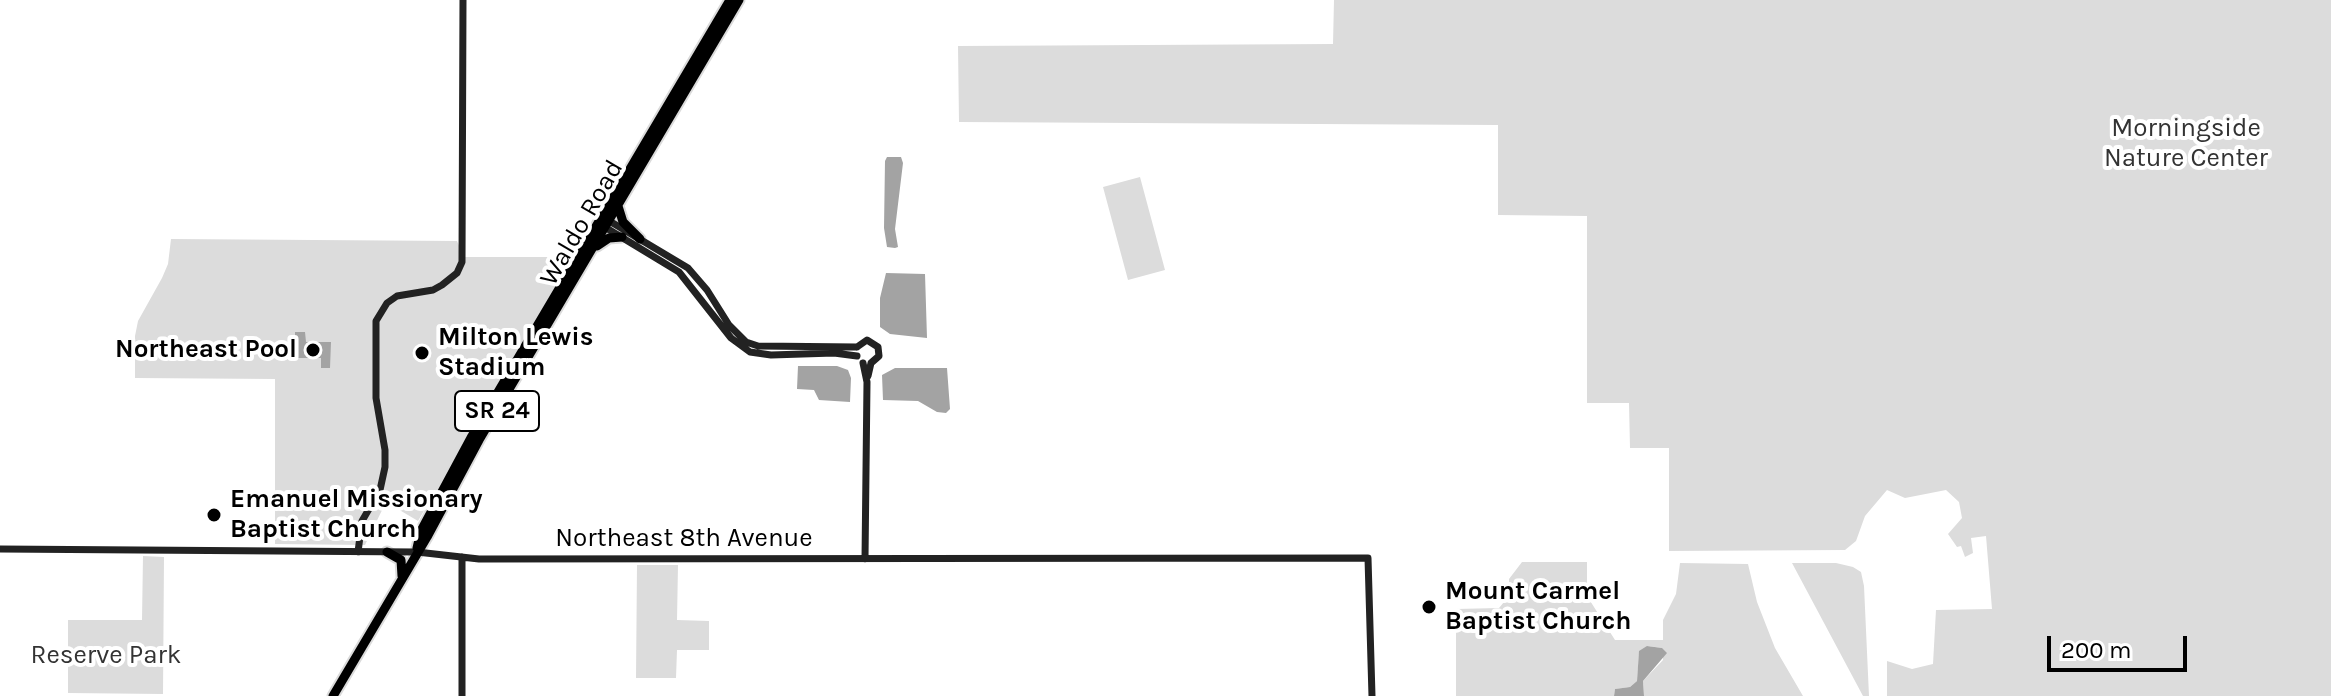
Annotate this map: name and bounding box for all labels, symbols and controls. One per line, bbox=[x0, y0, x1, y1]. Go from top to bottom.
park label: Morningside Nature Center bbox=[2104, 113, 2268, 174]
street label: Waldo Road bbox=[534, 155, 630, 291]
place label: Milton Lewis Stadium bbox=[438, 322, 594, 384]
place label: Northeast Pool bbox=[115, 334, 297, 366]
marker: Northeast Pool bbox=[304, 341, 322, 359]
marker: Milton Lewis Stadium bbox=[413, 344, 431, 362]
road number: SR 24 bbox=[455, 391, 539, 431]
place label: Emanuel Missionary Baptist Church bbox=[230, 484, 483, 546]
marker: Emanuel Missionary Baptist Church bbox=[205, 506, 223, 524]
street label: Northeast 8th Avenue bbox=[555, 523, 813, 555]
place label: Mount Carmel Baptist Church bbox=[1445, 576, 1631, 638]
marker: Mount Carmel Baptist Church bbox=[1420, 598, 1438, 616]
scale bar bbox=[2051, 620, 2191, 670]
text: 200 m bbox=[2061, 636, 2132, 664]
park label: Reserve Park bbox=[30, 640, 182, 672]

